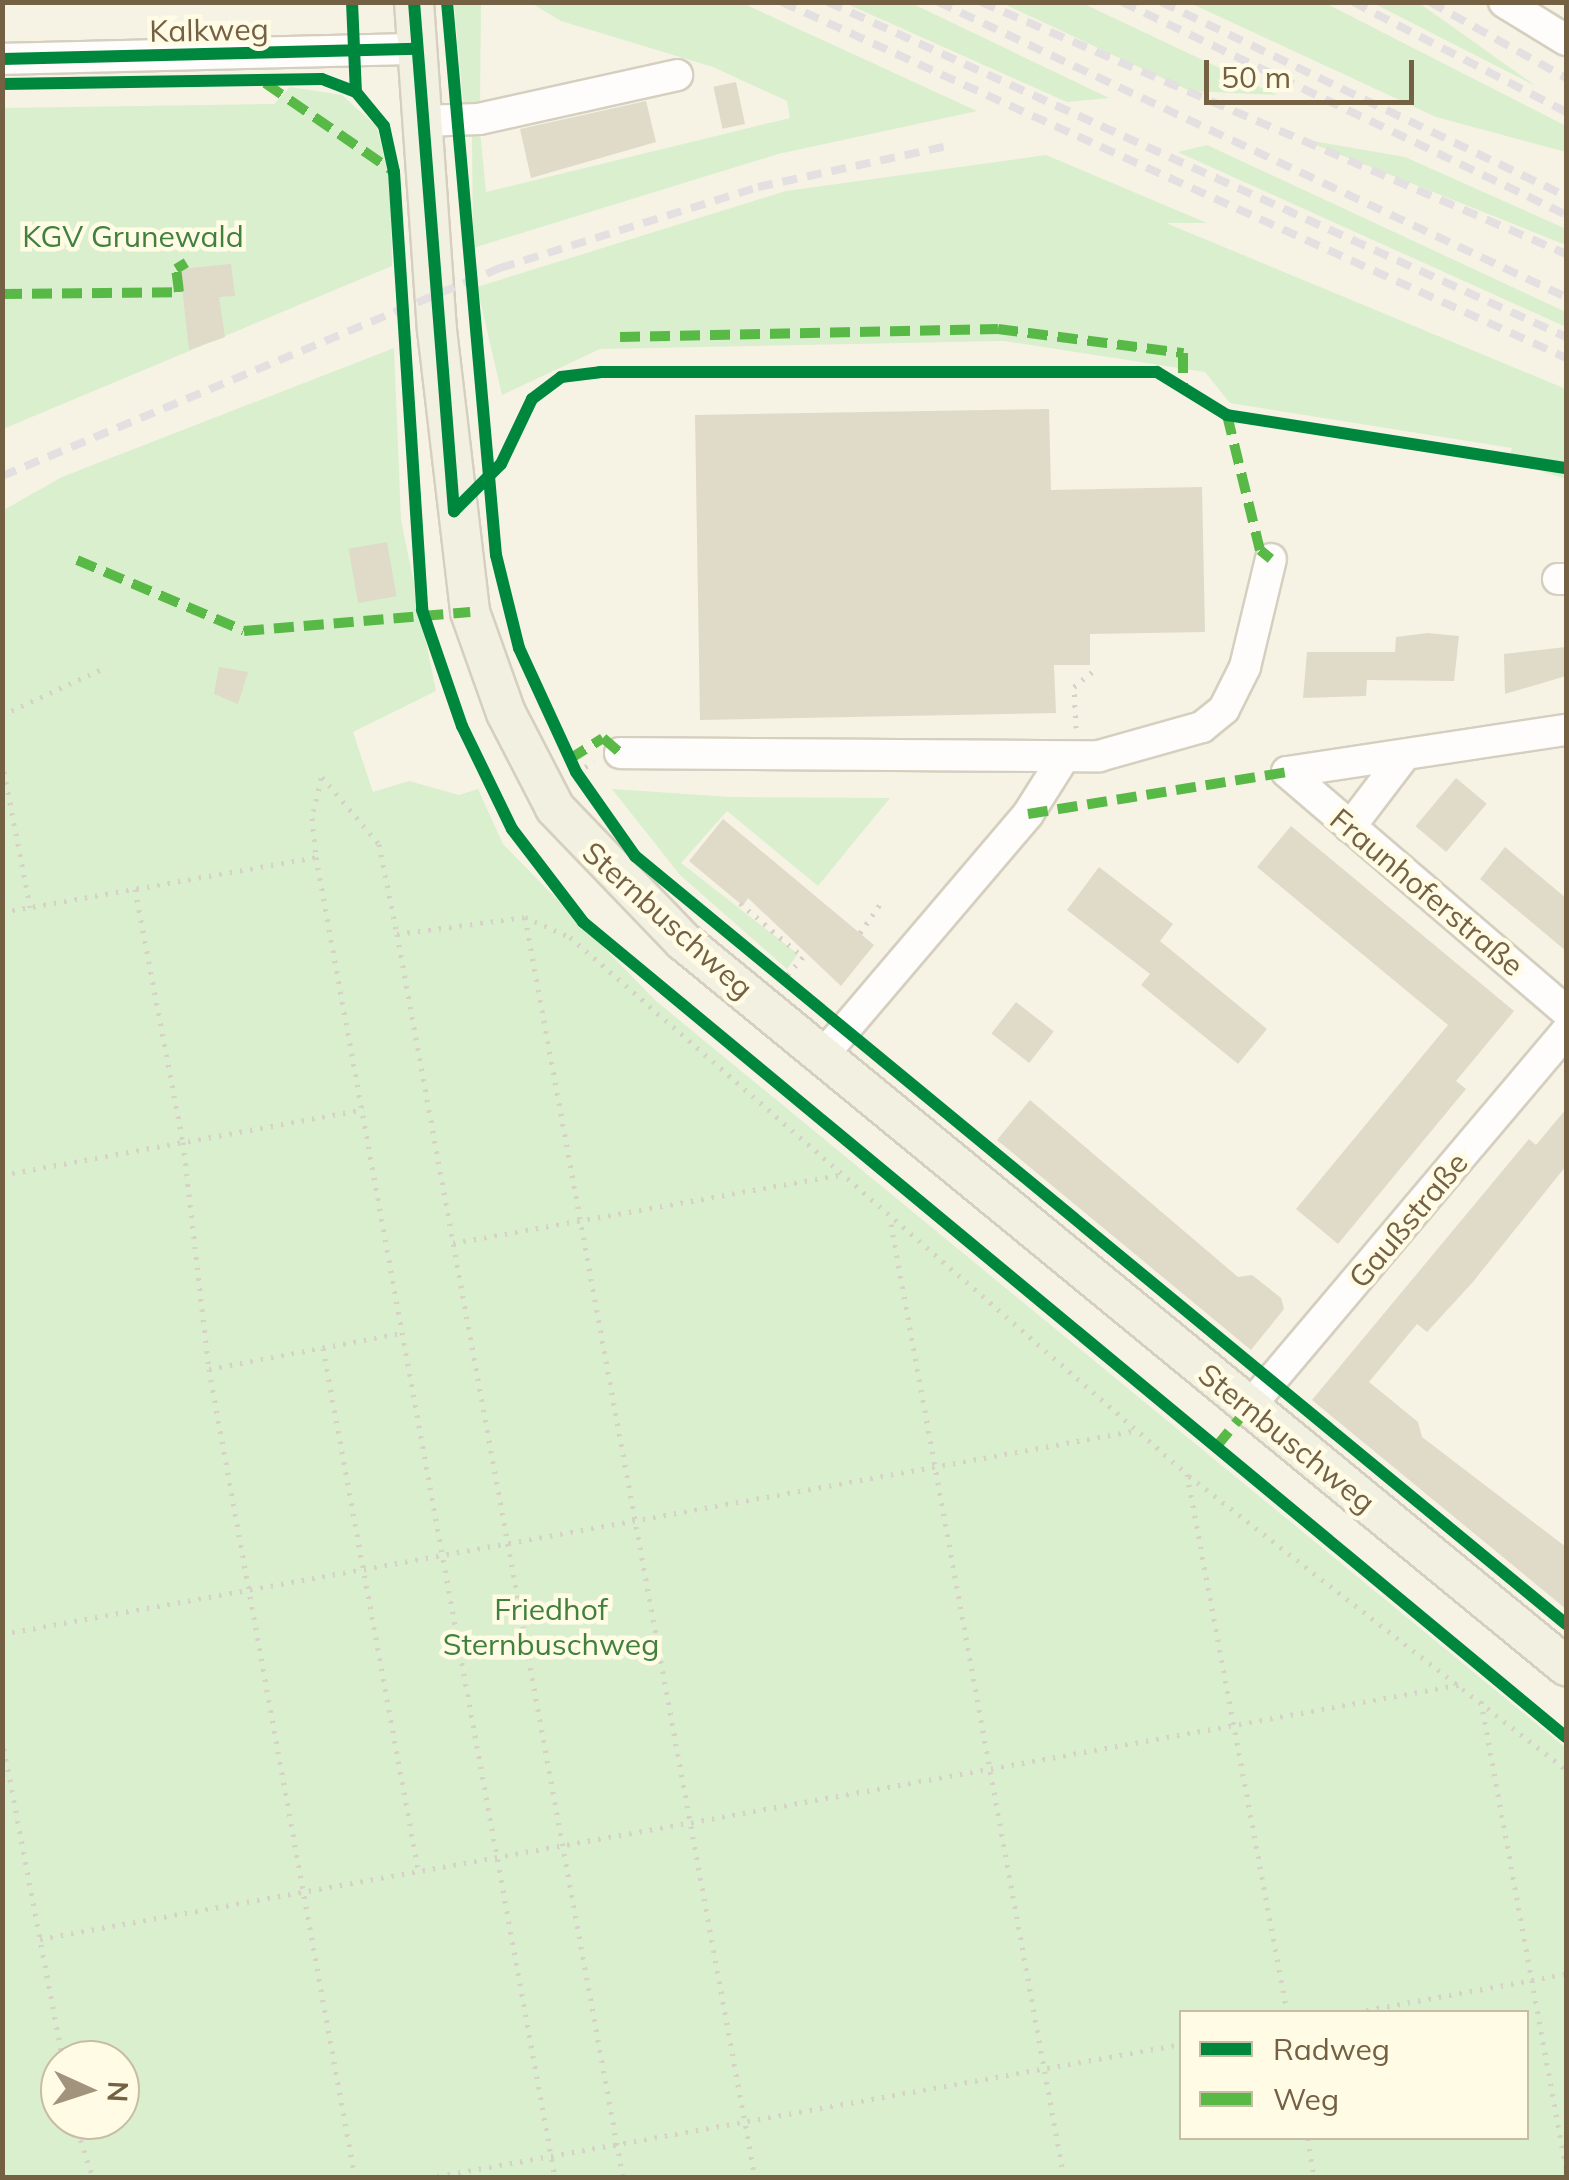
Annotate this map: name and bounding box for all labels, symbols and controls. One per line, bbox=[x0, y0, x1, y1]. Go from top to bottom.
street label: Kalkweg bbox=[149, 11, 269, 49]
scale bar bbox=[1209, 40, 1419, 102]
text: 50 m bbox=[1221, 58, 1291, 96]
park label: KGV Grunewald bbox=[22, 218, 244, 254]
street label: Fraunhoferstraße bbox=[1323, 801, 1531, 983]
street label: Sternbuschweg bbox=[576, 834, 760, 1006]
street label: Gaußstraße bbox=[1341, 1145, 1475, 1295]
street label: Sternbuschweg bbox=[1192, 1356, 1382, 1520]
park label: Friedhof Sternbuschweg bbox=[443, 1591, 659, 1662]
legend bbox=[1179, 2010, 1529, 2140]
text: Radweg bbox=[1273, 2030, 1390, 2068]
north arrow bbox=[40, 2040, 140, 2140]
text: N bbox=[100, 2080, 136, 2103]
text: Weg bbox=[1273, 2080, 1339, 2118]

